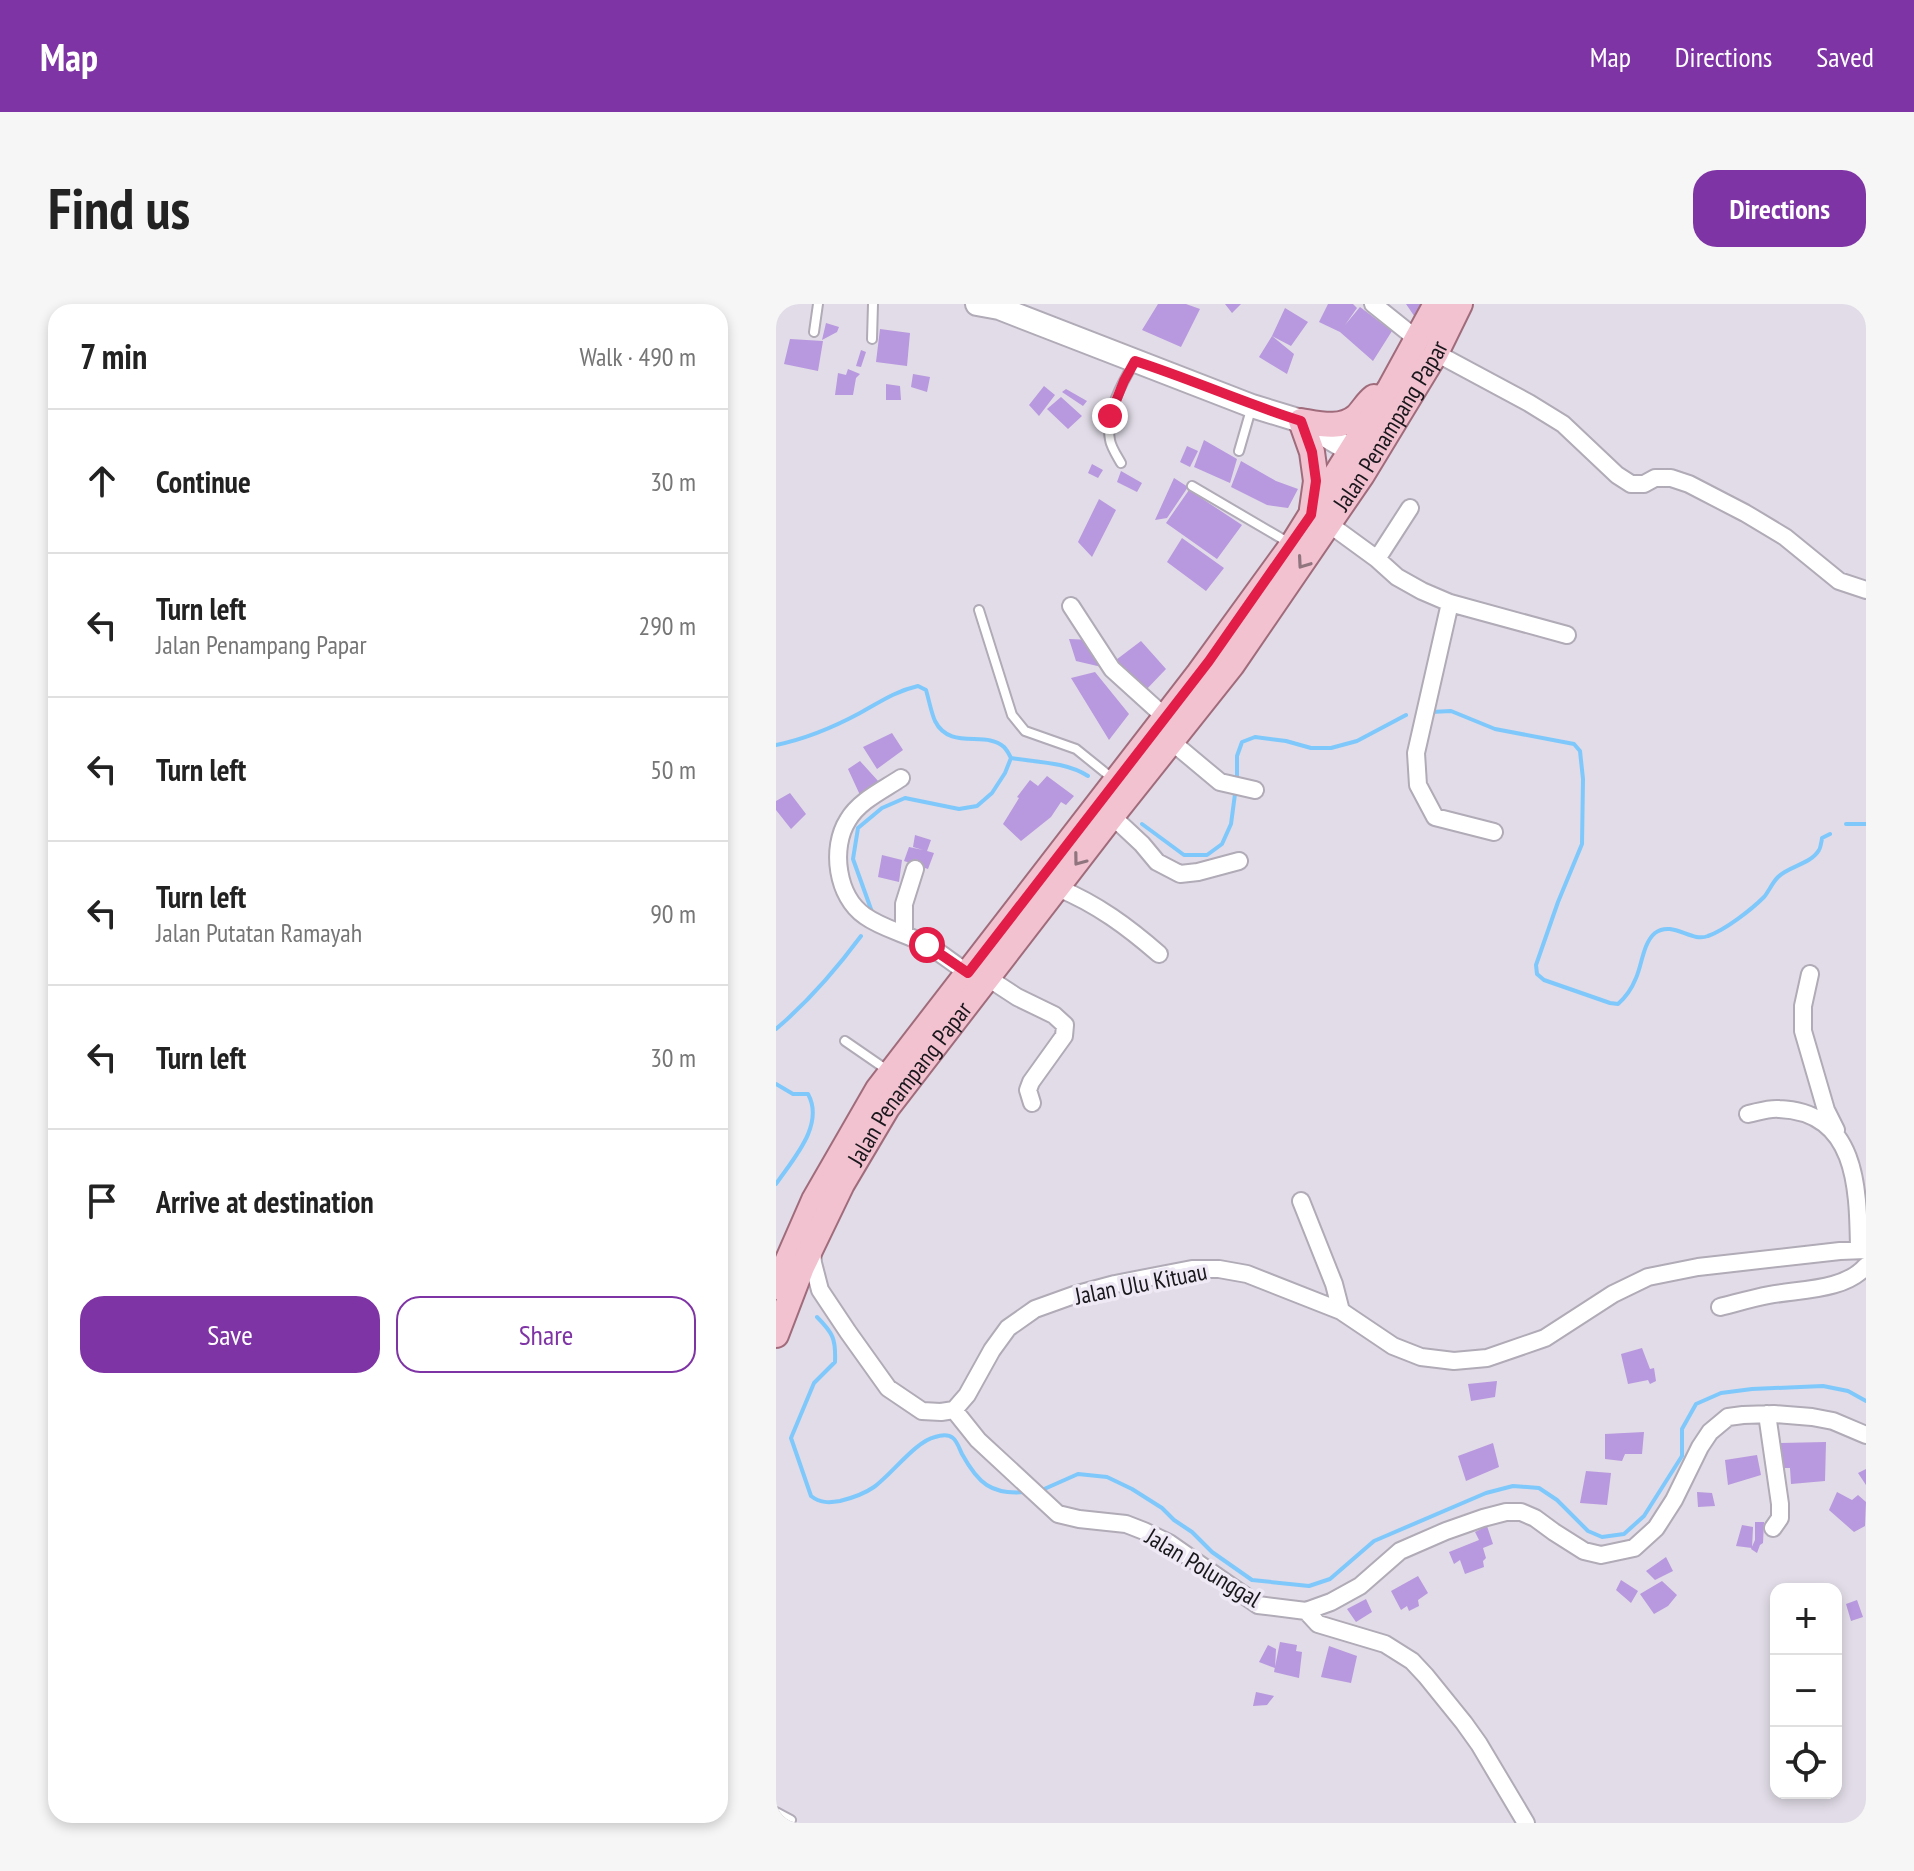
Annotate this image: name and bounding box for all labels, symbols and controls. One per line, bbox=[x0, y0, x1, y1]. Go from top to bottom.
text: Map bbox=[40, 32, 98, 81]
text: Map bbox=[1590, 38, 1631, 75]
text: Directions bbox=[1675, 38, 1772, 75]
text: Saved bbox=[1816, 38, 1874, 75]
button: Directions bbox=[1693, 170, 1866, 247]
text: Find us bbox=[48, 172, 190, 244]
text: 7 min bbox=[80, 334, 147, 378]
street label: Jalan Penampang Papar bbox=[1325, 335, 1455, 518]
text: Walk · 490 m bbox=[579, 340, 696, 373]
route end bbox=[1092, 398, 1128, 434]
icon: ahead bbox=[80, 459, 124, 503]
text: Continue bbox=[156, 462, 251, 501]
text: 30 m bbox=[650, 465, 696, 498]
one-way arrow bbox=[1298, 554, 1313, 568]
text: Turn left bbox=[156, 589, 246, 628]
icon: left bbox=[80, 603, 124, 647]
text: 290 m bbox=[638, 609, 696, 642]
text: Jalan Penampang Papar bbox=[156, 628, 367, 661]
icon: left bbox=[80, 747, 124, 791]
text: Turn left bbox=[156, 750, 246, 789]
text: 50 m bbox=[650, 753, 696, 786]
one-way arrow bbox=[1075, 851, 1089, 866]
text: Turn left bbox=[156, 877, 246, 916]
icon: left bbox=[80, 891, 124, 935]
text: 90 m bbox=[650, 897, 696, 930]
text: Jalan Putatan Ramayah bbox=[156, 916, 362, 949]
route start bbox=[909, 927, 945, 963]
street label: Jalan Penampang Papar bbox=[840, 995, 979, 1172]
icon: left bbox=[80, 1035, 124, 1079]
text: Turn left bbox=[156, 1038, 246, 1077]
text: 30 m bbox=[650, 1041, 696, 1074]
icon: arrive bbox=[80, 1179, 124, 1223]
text: Arrive at destination bbox=[156, 1182, 374, 1221]
street label: Jalan Ulu Kituau bbox=[1071, 1256, 1210, 1312]
button: Save bbox=[80, 1296, 380, 1373]
button: Share bbox=[396, 1296, 696, 1373]
street label: Jalan Polunggal bbox=[1139, 1521, 1267, 1614]
map controls bbox=[1770, 1583, 1842, 1799]
button: + bbox=[1770, 1583, 1842, 1655]
button: − bbox=[1770, 1655, 1842, 1727]
button: locate bbox=[1770, 1727, 1842, 1799]

